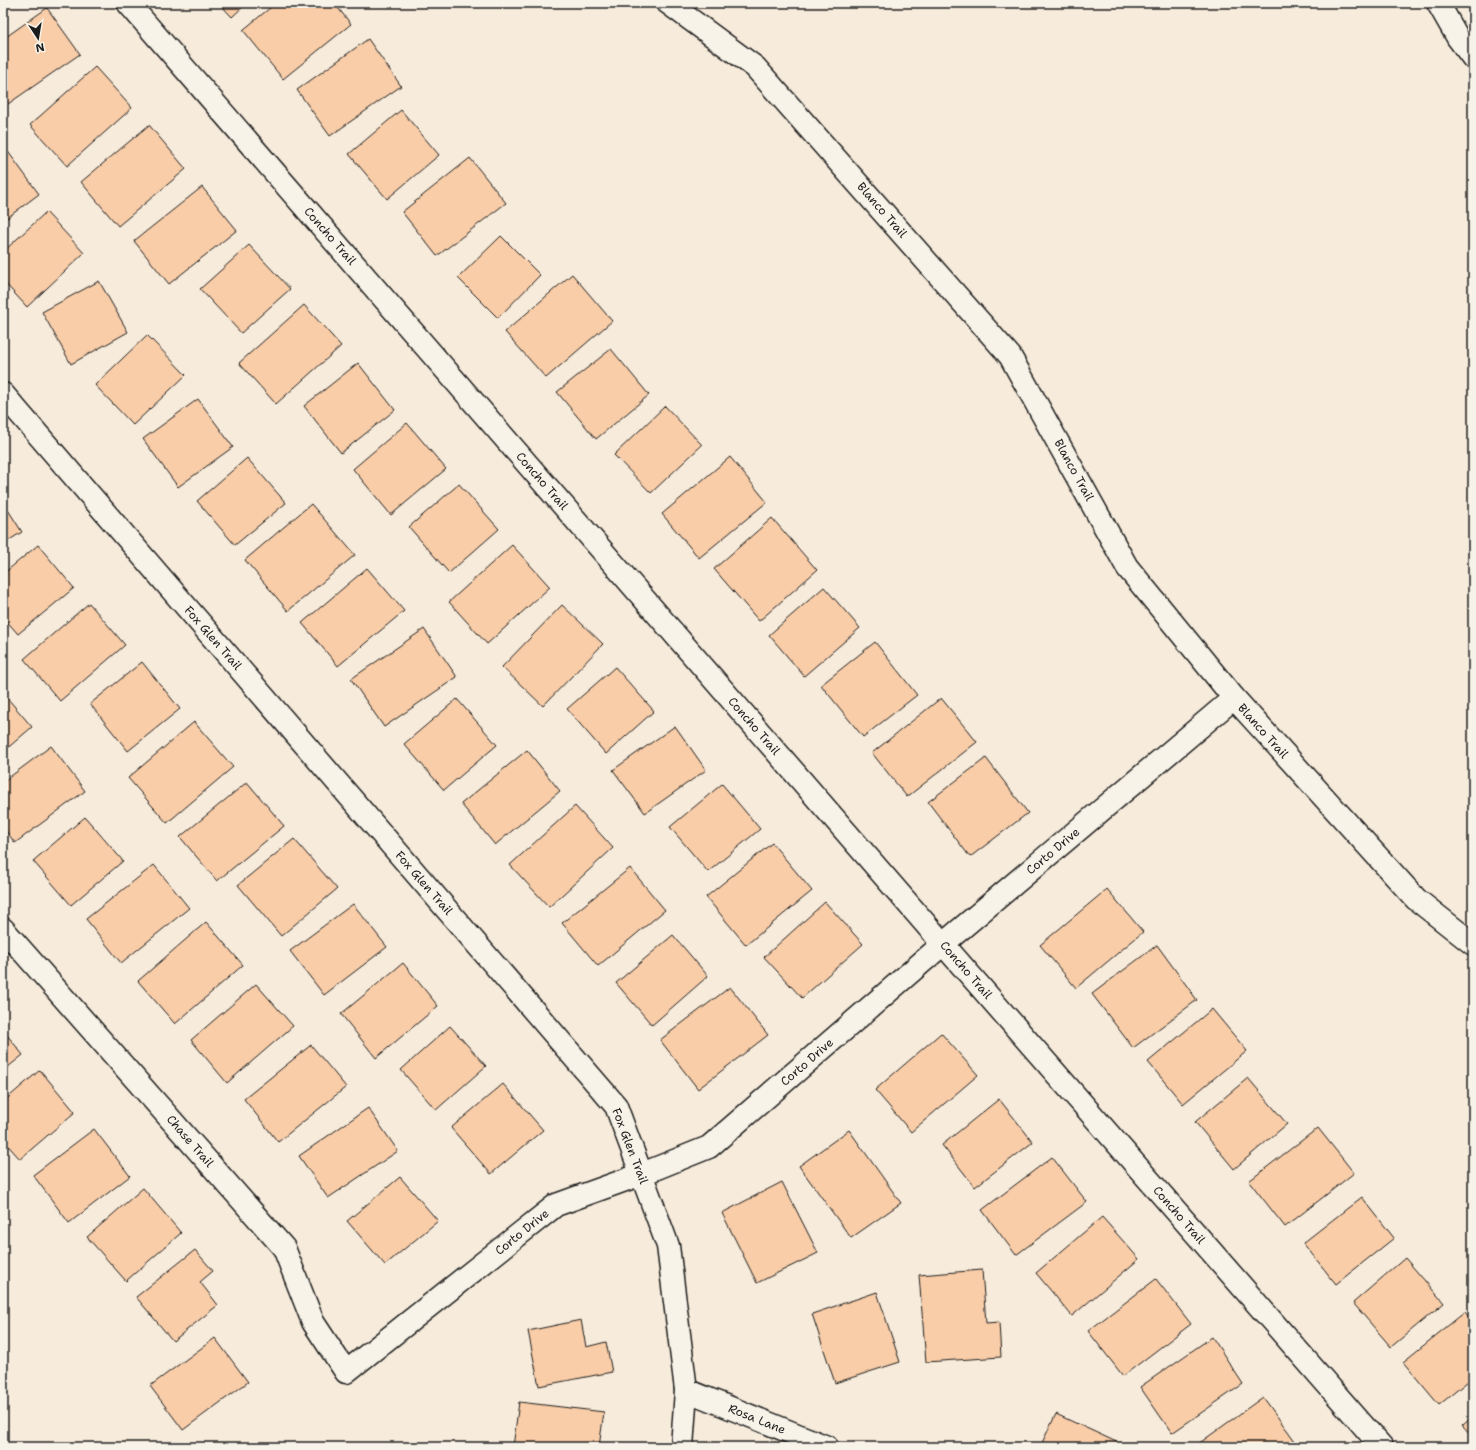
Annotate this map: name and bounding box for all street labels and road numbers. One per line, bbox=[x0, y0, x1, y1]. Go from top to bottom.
street label: Blanco Trail bbox=[854, 179, 911, 241]
street label: Concho Trail bbox=[300, 204, 360, 269]
street label: Blanco Trail bbox=[1050, 436, 1098, 504]
street label: Concho Trail bbox=[512, 449, 572, 514]
street label: Fox Glen Trail bbox=[181, 603, 246, 674]
street label: Concho Trail bbox=[724, 694, 784, 759]
street label: Blanco Trail bbox=[1234, 700, 1292, 762]
street label: Corto Drive bbox=[1023, 824, 1083, 878]
street label: Fox Glen Trail bbox=[392, 848, 457, 919]
street label: Concho Trail bbox=[936, 938, 996, 1003]
street label: Corto Drive bbox=[777, 1034, 837, 1089]
street label: Fox Glen Trail bbox=[608, 1106, 652, 1187]
street label: Chase Trail bbox=[163, 1112, 217, 1171]
street label: Concho Trail bbox=[1149, 1183, 1209, 1248]
street label: Corto Drive bbox=[492, 1205, 553, 1259]
street label: Rosa Lane bbox=[726, 1400, 788, 1438]

